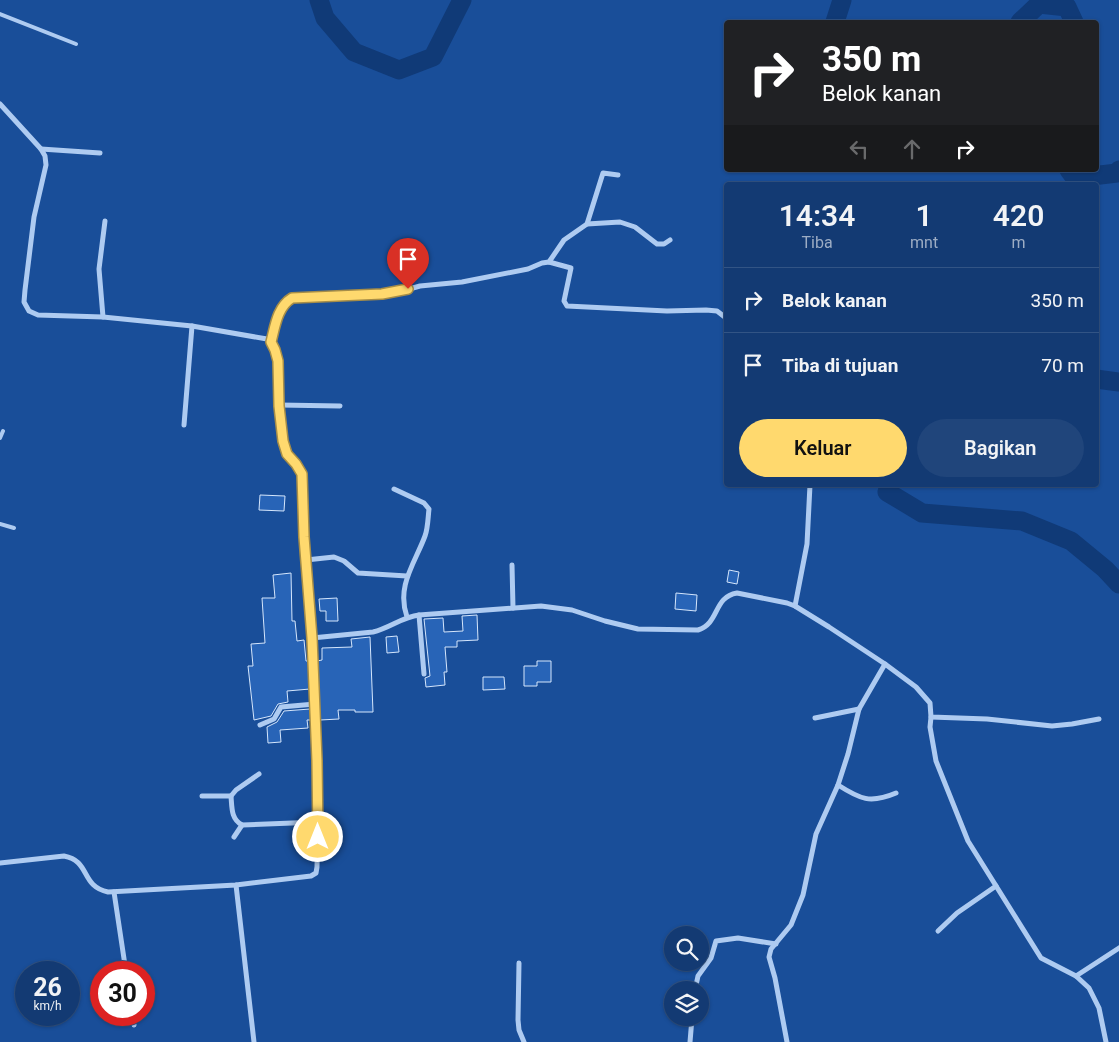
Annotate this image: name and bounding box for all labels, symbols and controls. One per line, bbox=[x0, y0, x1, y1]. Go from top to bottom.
text: 350 m bbox=[822, 39, 921, 80]
icon: right bbox=[739, 40, 804, 105]
text: Belok kanan bbox=[822, 81, 941, 106]
icon: left bbox=[845, 135, 873, 163]
icon: ahead bbox=[898, 135, 926, 163]
icon: right bbox=[951, 135, 979, 163]
text: 14:34 bbox=[779, 198, 855, 233]
text: 1 bbox=[916, 198, 933, 233]
text: 420 bbox=[993, 198, 1044, 233]
text: Tiba bbox=[801, 233, 833, 252]
text: mnt bbox=[910, 233, 938, 252]
text: m bbox=[1012, 233, 1026, 252]
pin bbox=[387, 238, 429, 289]
icon: arrive bbox=[394, 245, 422, 273]
icon: right bbox=[739, 286, 767, 314]
text: Belok kanan bbox=[782, 289, 887, 312]
text: 350 m bbox=[1031, 289, 1084, 312]
icon: arrive bbox=[739, 351, 767, 379]
text: Tiba di tujuan bbox=[782, 354, 898, 377]
text: 70 m bbox=[1041, 354, 1084, 377]
button: Keluar bbox=[739, 419, 907, 477]
button: Bagikan bbox=[917, 419, 1084, 477]
position arrow bbox=[291, 810, 343, 862]
map controls bbox=[664, 926, 709, 1026]
button: search bbox=[664, 926, 709, 971]
speed limit sign: 30 bbox=[90, 961, 155, 1026]
text: 26 bbox=[33, 973, 62, 1002]
button: layers bbox=[664, 981, 709, 1026]
text: km/h bbox=[33, 999, 62, 1013]

